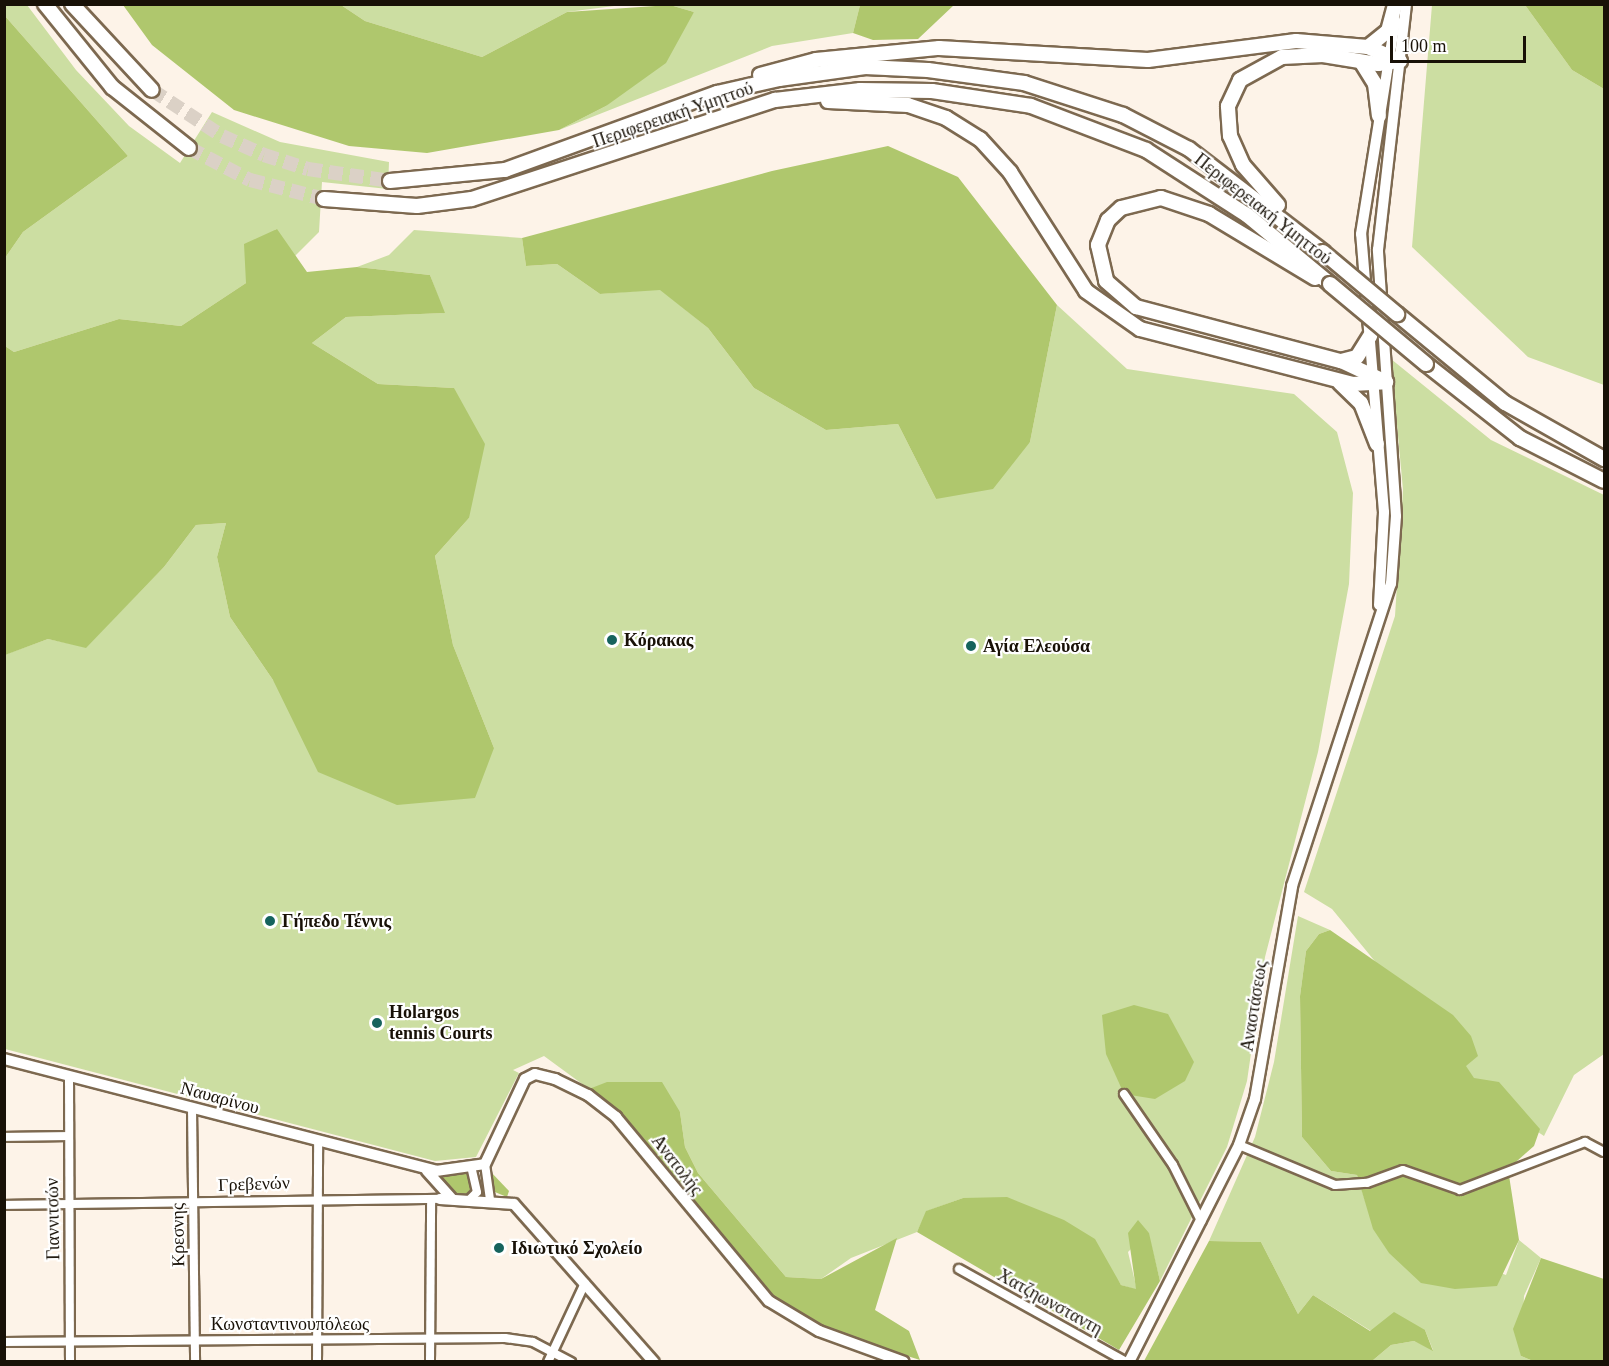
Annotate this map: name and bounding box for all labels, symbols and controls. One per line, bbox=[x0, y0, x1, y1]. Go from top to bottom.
scale bar bbox=[1393, 24, 1530, 62]
text: 100 m bbox=[1401, 36, 1447, 56]
street label: Περιφερειακή Υμηττού bbox=[590, 77, 756, 153]
street label: Περιφερειακή Υμηττού bbox=[1190, 148, 1336, 270]
place label: Κόρακας bbox=[624, 629, 693, 651]
marker: Κόρακας bbox=[605, 633, 619, 647]
place label: Αγία Ελεούσα bbox=[983, 635, 1090, 657]
marker: Αγία Ελεούσα bbox=[964, 639, 978, 653]
place label: Γήπεδο Τέννις bbox=[282, 910, 391, 932]
marker: Γήπεδο Τέννις bbox=[263, 914, 277, 928]
street label: Αναστάσεως bbox=[1236, 959, 1272, 1053]
place label: Holargos tennis Courts bbox=[389, 1002, 493, 1044]
marker: Holargos tennis Courts bbox=[370, 1016, 384, 1030]
street label: Ναυαρίνου bbox=[178, 1077, 262, 1119]
street label: Ανατολής bbox=[647, 1131, 707, 1199]
street label: Γρεβενών bbox=[218, 1172, 290, 1196]
street label: Γιαννιτσών bbox=[41, 1178, 65, 1260]
street label: Κρεσνης bbox=[167, 1203, 189, 1267]
place label: Ιδιωτικό Σχολείο bbox=[511, 1237, 643, 1259]
marker: Ιδιωτικό Σχολείο bbox=[492, 1241, 506, 1255]
street label: Χατζηωνσταντη bbox=[994, 1264, 1106, 1340]
street label: Κωνσταντινουπόλεως bbox=[211, 1313, 369, 1335]

